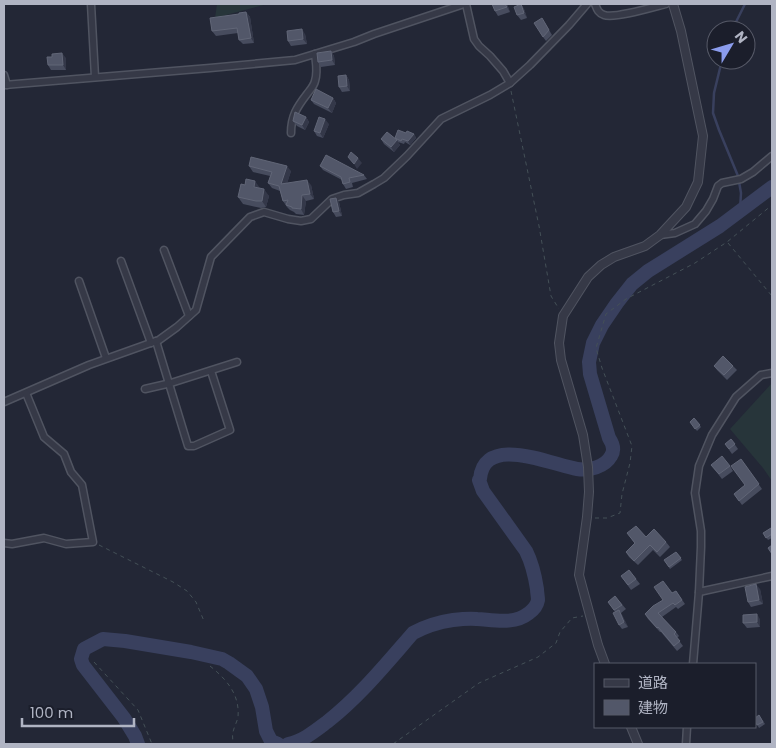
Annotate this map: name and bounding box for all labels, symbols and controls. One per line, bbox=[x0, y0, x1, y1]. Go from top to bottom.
north arrow bbox=[706, 20, 756, 70]
text: N bbox=[730, 27, 752, 47]
legend bbox=[594, 663, 756, 728]
text: 道路 bbox=[638, 672, 668, 693]
scale bar bbox=[22, 696, 135, 728]
text: 建物 bbox=[638, 697, 668, 718]
text: 100 m bbox=[30, 702, 73, 723]

